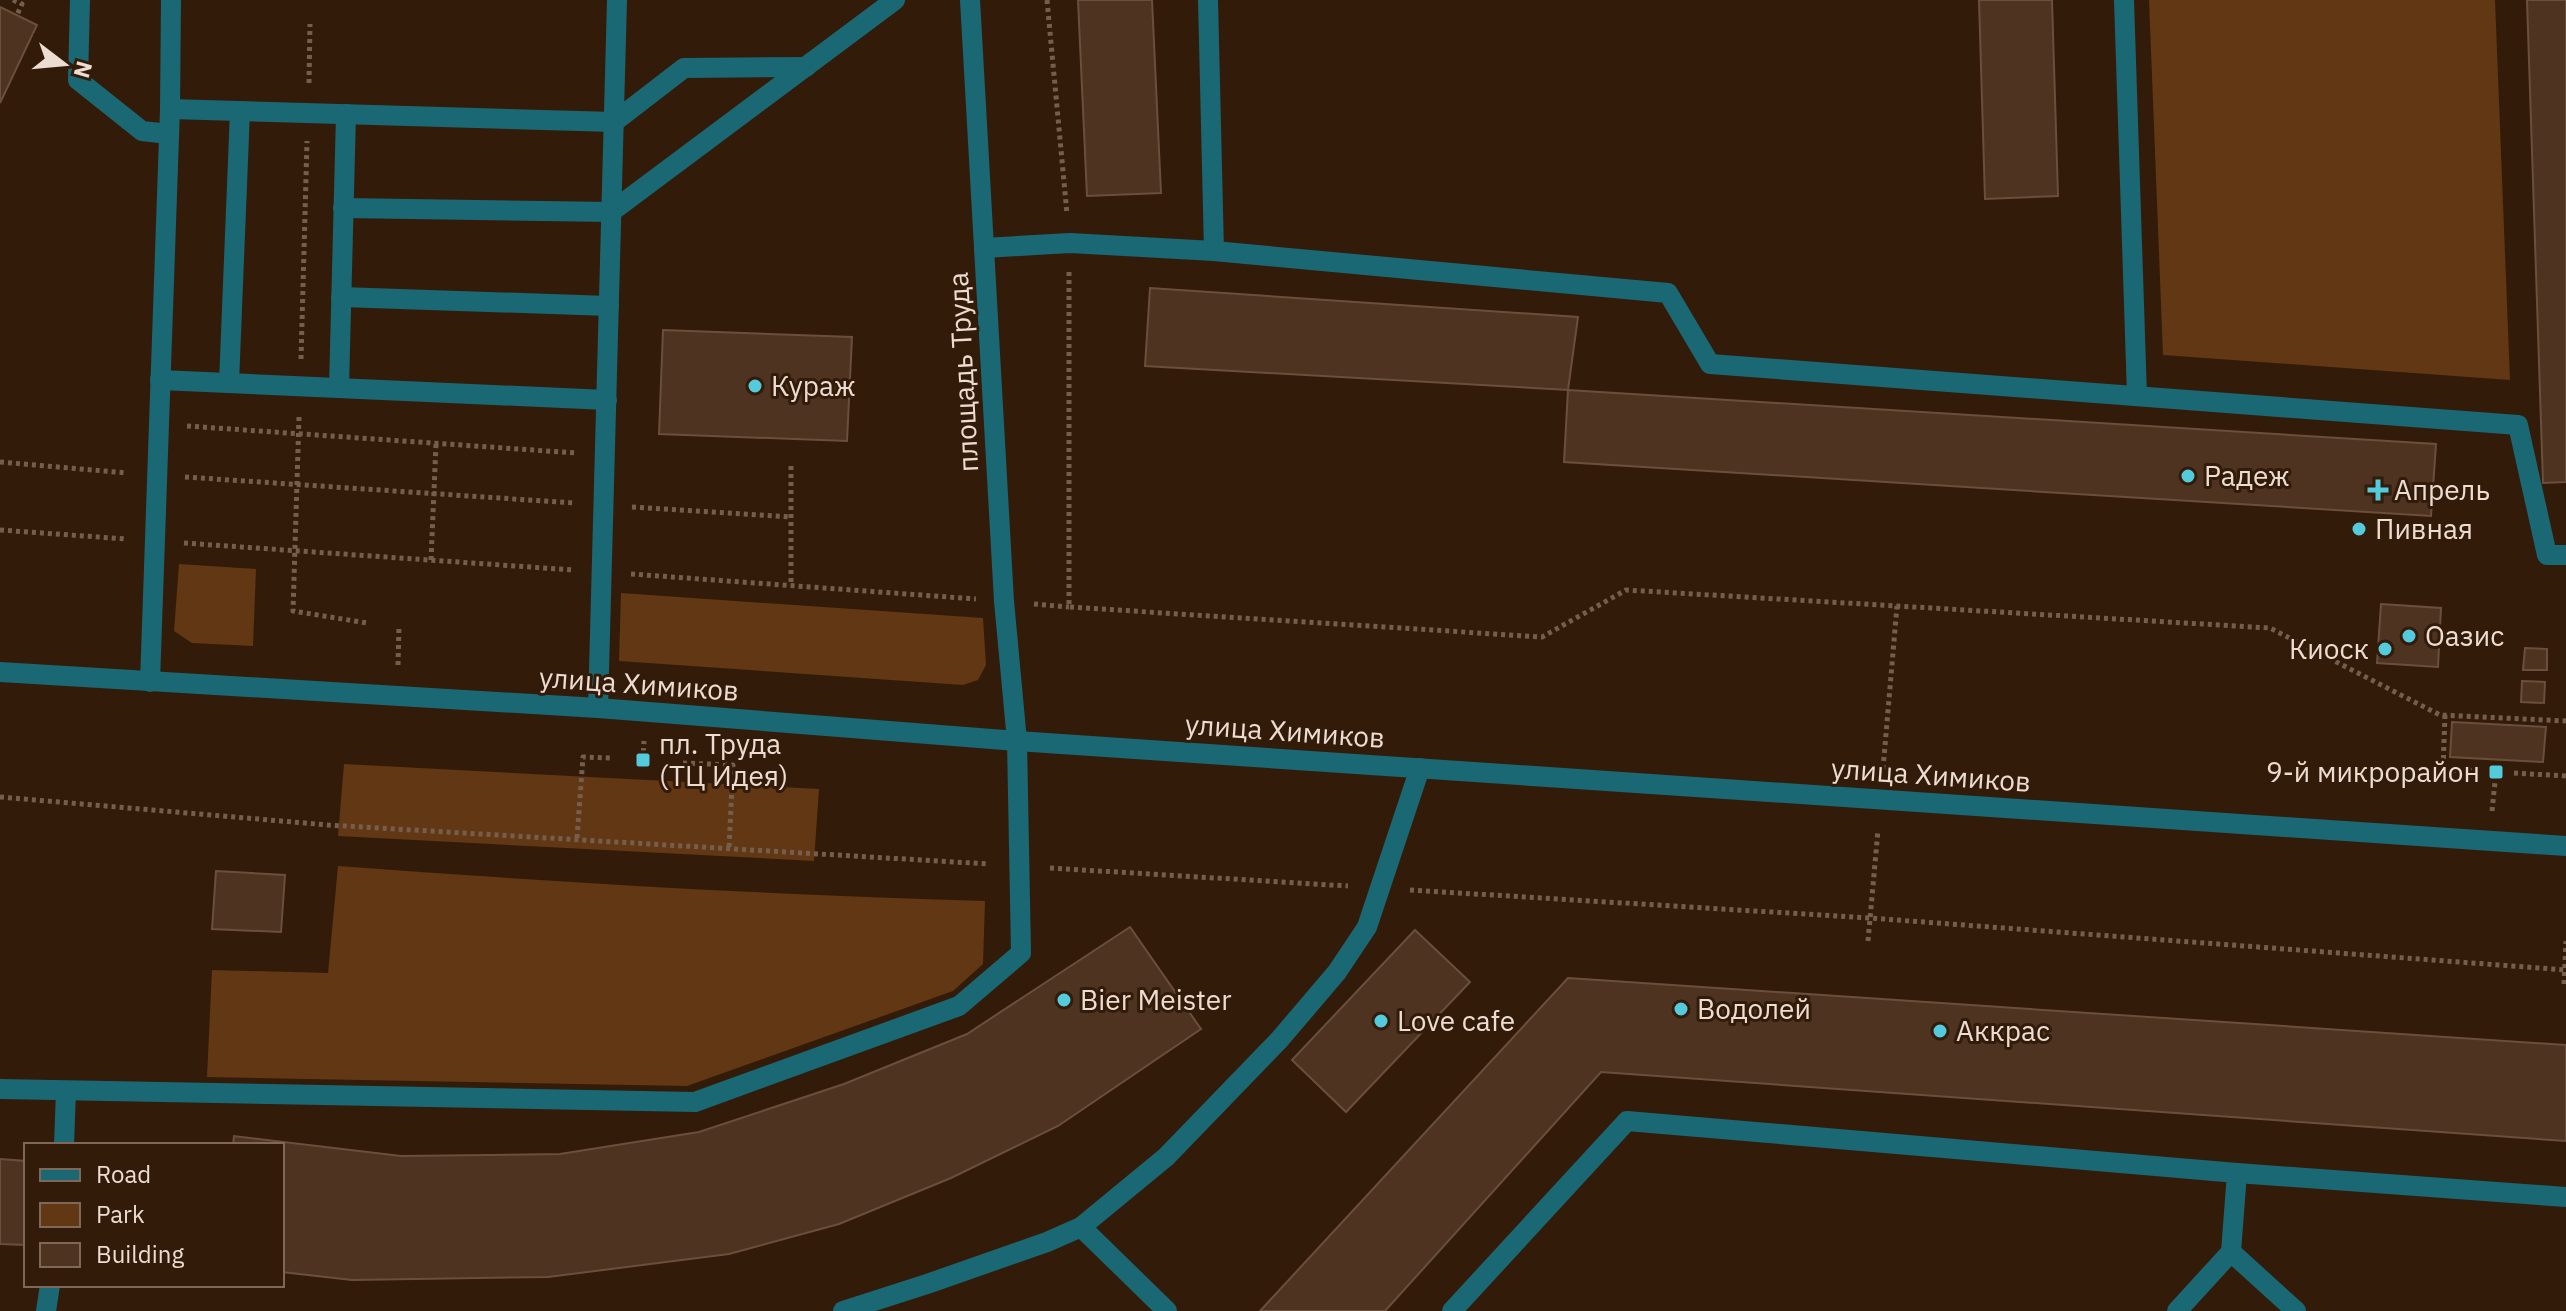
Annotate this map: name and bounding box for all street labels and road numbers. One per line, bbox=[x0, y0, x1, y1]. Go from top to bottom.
street label: площадь Труда bbox=[939, 271, 986, 473]
street label: улица Химиков bbox=[538, 658, 740, 709]
street label: улица Химиков bbox=[1184, 705, 1386, 756]
street label: улица Химиков bbox=[1830, 749, 2032, 800]

